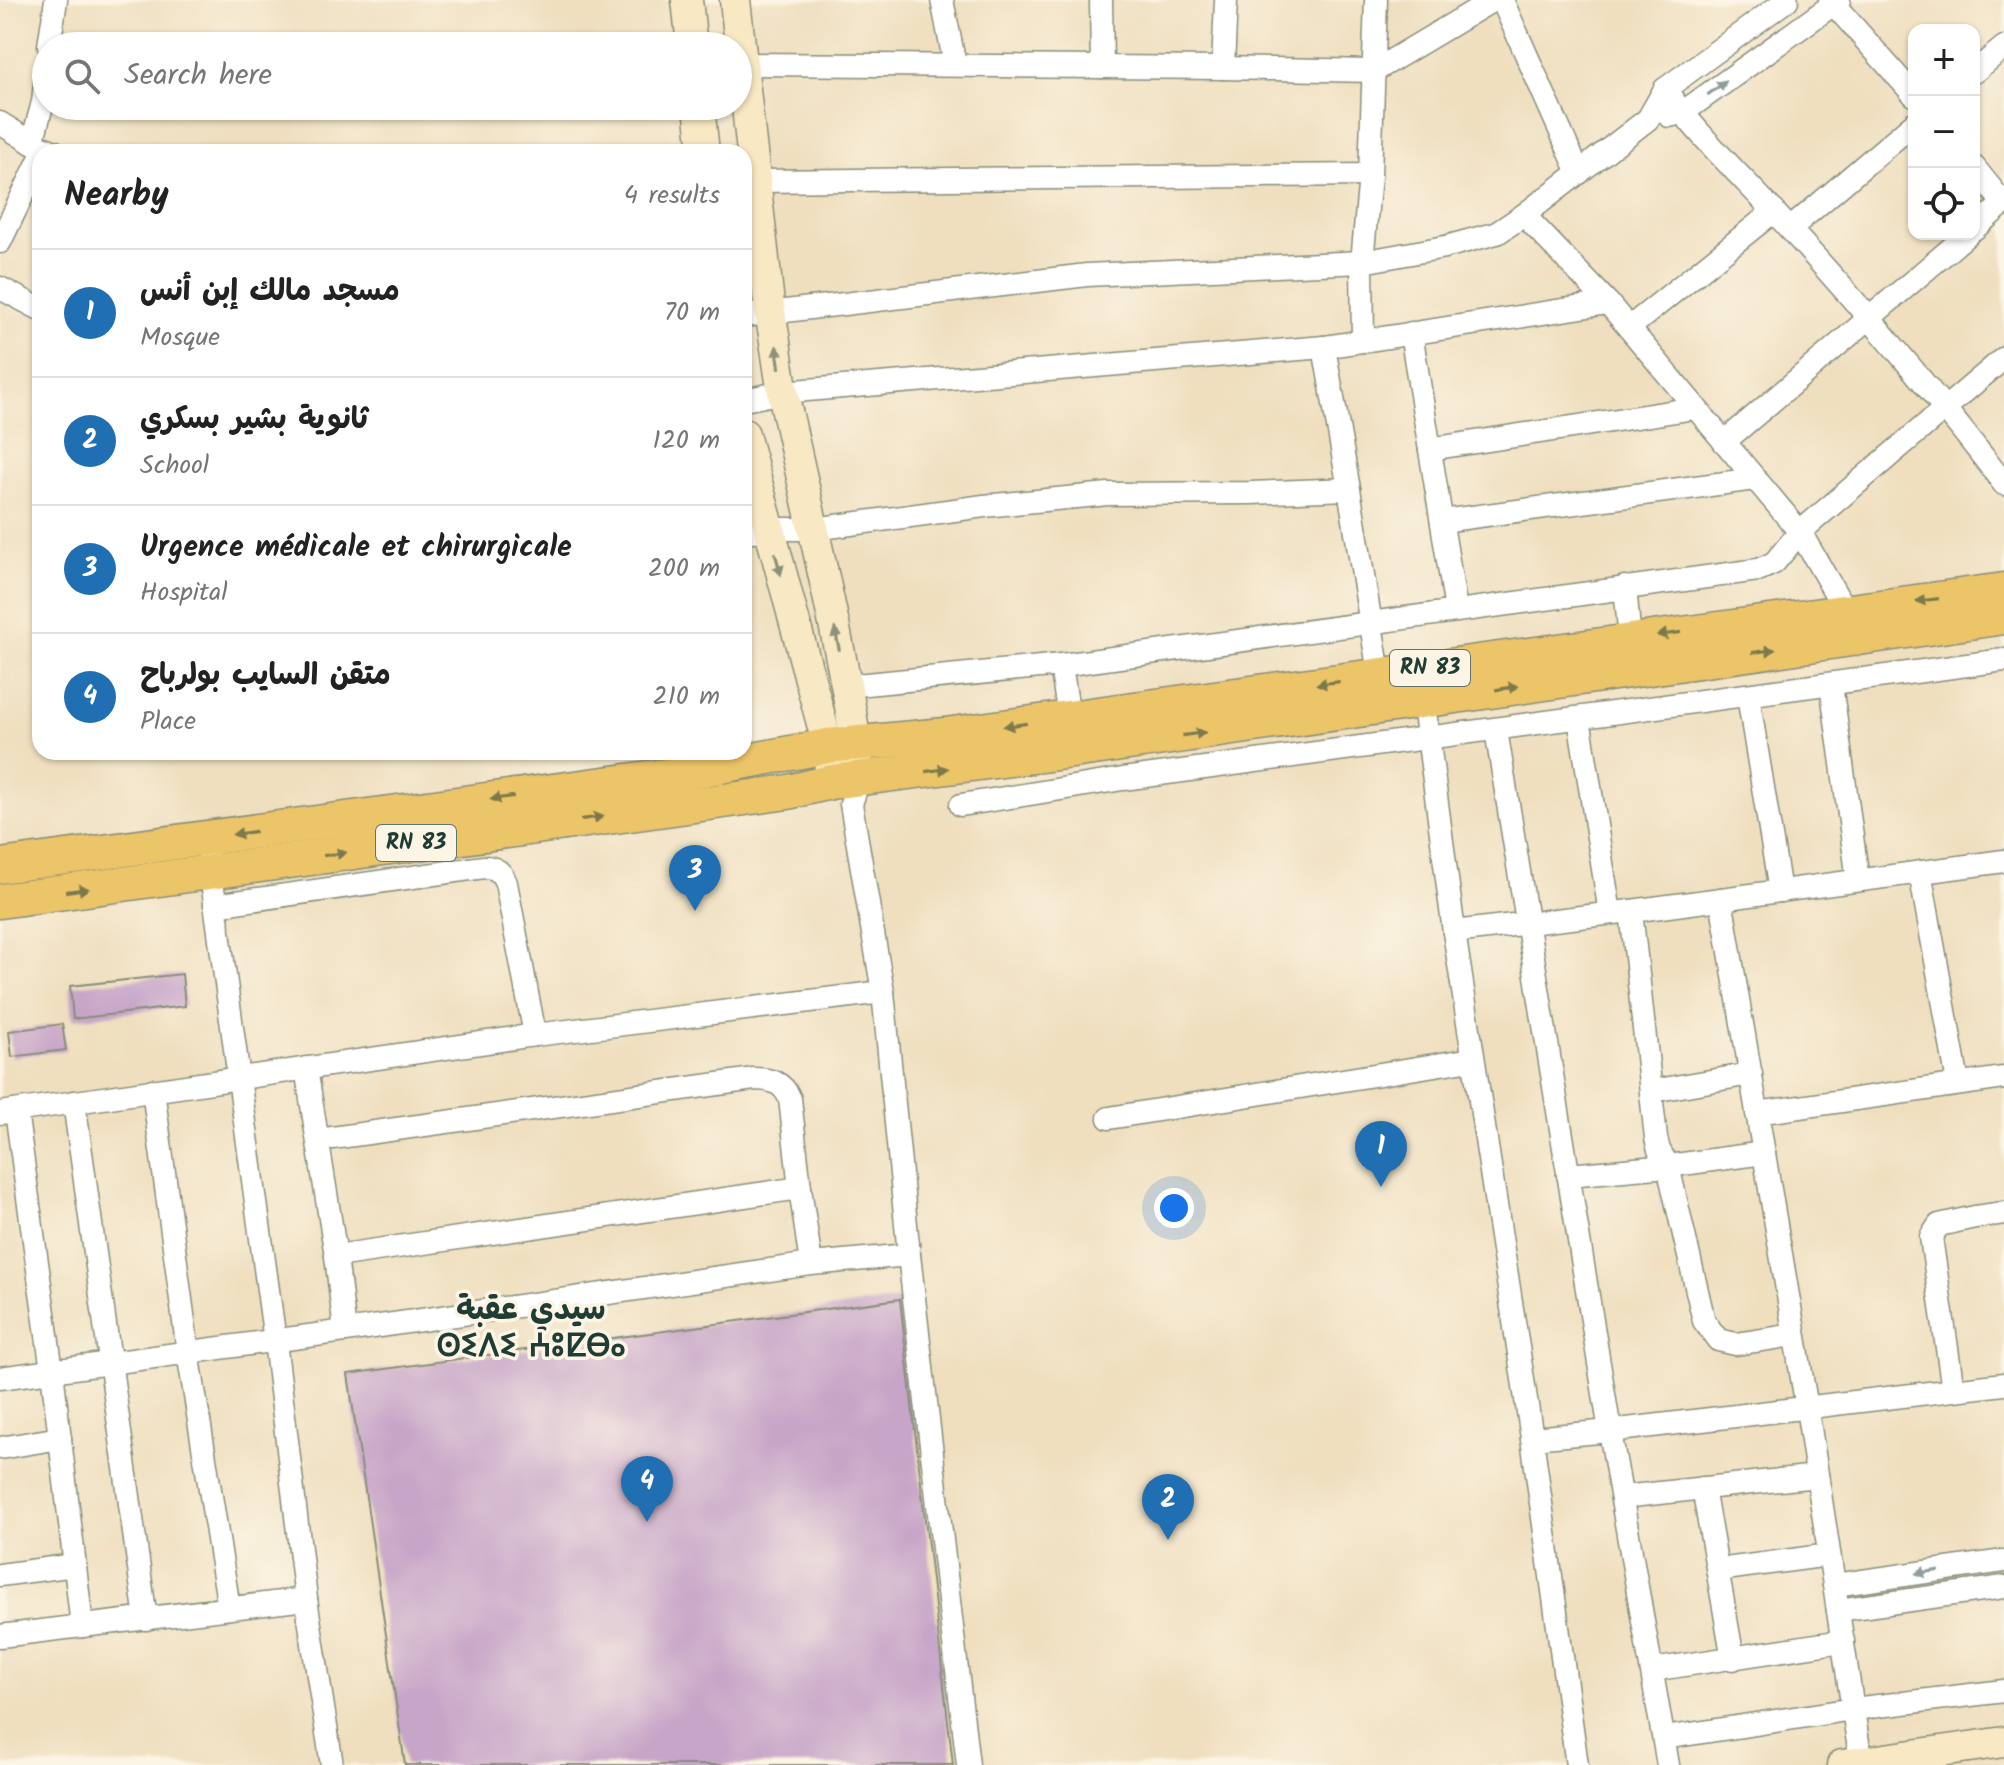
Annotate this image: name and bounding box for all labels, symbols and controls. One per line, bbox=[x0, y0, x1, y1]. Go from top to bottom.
map controls bbox=[1908, 24, 1980, 240]
button: + bbox=[1908, 24, 1980, 96]
search box bbox=[32, 32, 752, 120]
text: Search here bbox=[124, 52, 272, 100]
icon: search bbox=[60, 54, 104, 98]
one-way arrow bbox=[1707, 81, 1728, 96]
button: − bbox=[1908, 96, 1980, 168]
button: locate bbox=[1908, 168, 1980, 240]
text: Nearby bbox=[64, 169, 169, 223]
text: 4 results bbox=[624, 175, 720, 217]
text: مسجد مالك إبن أنس bbox=[140, 268, 400, 316]
text: 1 bbox=[86, 292, 94, 334]
text: 70 m bbox=[664, 292, 720, 334]
text: Mosque bbox=[140, 317, 220, 359]
one-way arrow bbox=[771, 345, 784, 370]
text: ثانوية بشير بسكري bbox=[140, 396, 368, 444]
text: 2 bbox=[82, 420, 98, 462]
text: 120 m bbox=[653, 420, 720, 462]
text: School bbox=[140, 445, 209, 487]
text: Urgence médicale et chirurgicale bbox=[140, 524, 572, 572]
text: 3 bbox=[83, 548, 97, 590]
text: 200 m bbox=[648, 548, 720, 590]
one-way arrow bbox=[773, 551, 785, 576]
text: Hospital bbox=[140, 572, 228, 614]
one-way arrow bbox=[1914, 593, 1939, 606]
one-way arrow bbox=[830, 627, 843, 652]
one-way arrow bbox=[1656, 628, 1681, 641]
one-way arrow bbox=[1752, 644, 1777, 657]
road number: RN 83 bbox=[1390, 650, 1470, 686]
text: متقن السايب بولرباح bbox=[140, 652, 391, 700]
text: 4 bbox=[83, 676, 97, 718]
text: 210 m bbox=[653, 676, 720, 718]
one-way arrow bbox=[1316, 677, 1341, 690]
one-way arrow bbox=[1495, 681, 1520, 694]
text: Place bbox=[140, 701, 196, 743]
one-way arrow bbox=[1002, 719, 1027, 732]
one-way arrow bbox=[1182, 727, 1207, 740]
one-way arrow bbox=[925, 763, 950, 776]
one-way arrow bbox=[489, 792, 514, 805]
one-way arrow bbox=[580, 811, 605, 824]
road number: RN 83 bbox=[376, 825, 456, 861]
one-way arrow bbox=[231, 827, 256, 840]
pin: 3 bbox=[669, 845, 721, 911]
one-way arrow bbox=[323, 847, 348, 860]
one-way arrow bbox=[65, 883, 90, 896]
pin: 1 bbox=[1355, 1121, 1407, 1187]
your location bbox=[1154, 1188, 1194, 1228]
district label: سيدي عقبة ⵙⵉⴷⵉ ⵄⵓⵇⴱⴰ bbox=[436, 1285, 626, 1373]
pin: 4 bbox=[621, 1456, 673, 1522]
pin: 2 bbox=[1142, 1474, 1194, 1540]
one-way arrow bbox=[1914, 1566, 1939, 1579]

